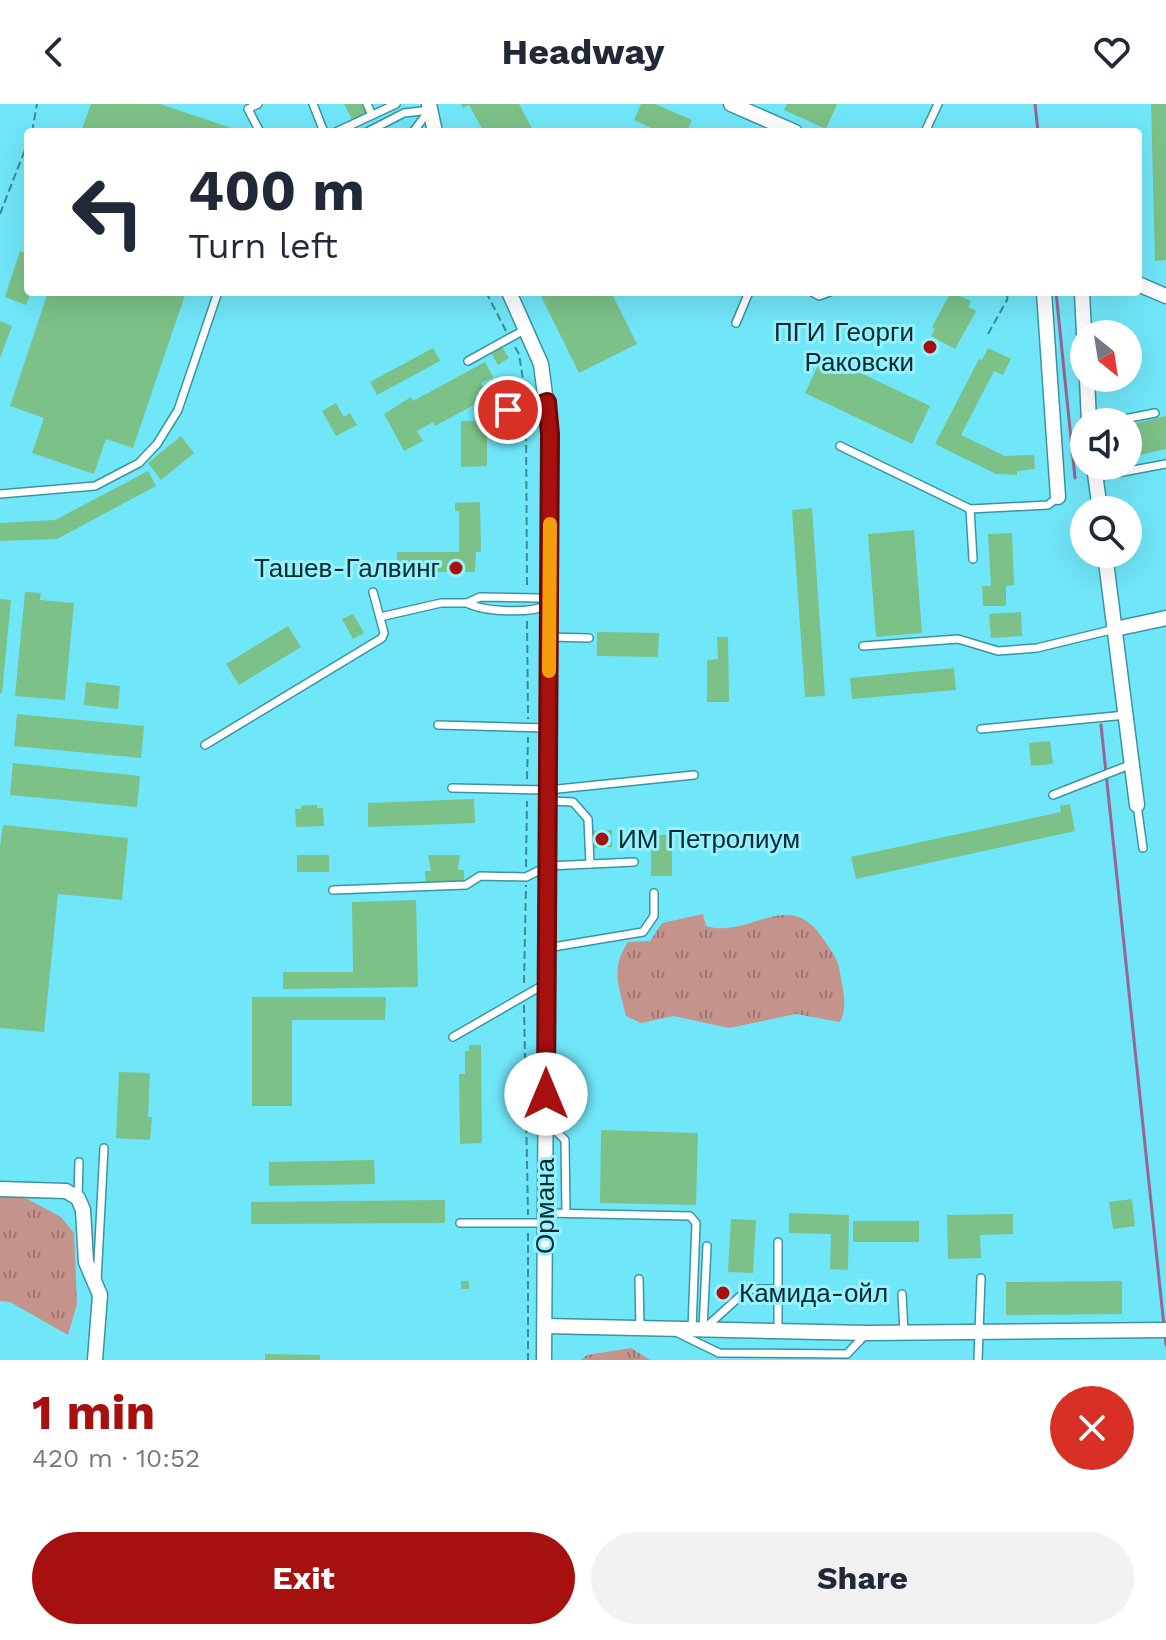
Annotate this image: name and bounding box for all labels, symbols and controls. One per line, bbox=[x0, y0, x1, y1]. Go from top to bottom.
icon: back bbox=[32, 30, 76, 74]
icon: heart bbox=[1090, 30, 1134, 74]
text: Headway bbox=[502, 31, 664, 73]
text: 400 m bbox=[188, 158, 365, 224]
icon: left bbox=[56, 160, 160, 264]
text: Turn left bbox=[188, 225, 338, 267]
place label: ПГИ Георги Раковски bbox=[774, 317, 914, 377]
north arrow bbox=[1070, 320, 1142, 392]
map controls bbox=[1070, 320, 1142, 568]
marker: ПГИ Георги Раковски bbox=[921, 338, 939, 356]
pin bbox=[474, 376, 542, 444]
icon: arrive bbox=[486, 388, 530, 432]
button: sound bbox=[1070, 408, 1142, 480]
button: search bbox=[1070, 496, 1142, 568]
place label: Ташев-Галвинг bbox=[254, 553, 440, 583]
marker: Ташев-Галвинг bbox=[447, 559, 465, 577]
place label: ИМ Петролиум bbox=[618, 824, 800, 854]
marker: ИМ Петролиум bbox=[593, 830, 611, 848]
position arrow bbox=[504, 1052, 588, 1136]
street label: Ормана bbox=[530, 1158, 560, 1254]
place label: Камида-ойл bbox=[739, 1278, 888, 1308]
marker: Камида-ойл bbox=[714, 1284, 732, 1302]
text: 1 min bbox=[32, 1384, 155, 1441]
button: close bbox=[1050, 1386, 1134, 1470]
text: 420 m · 10:52 bbox=[32, 1443, 200, 1473]
button: Exit bbox=[32, 1532, 575, 1624]
button: Share bbox=[591, 1532, 1134, 1624]

